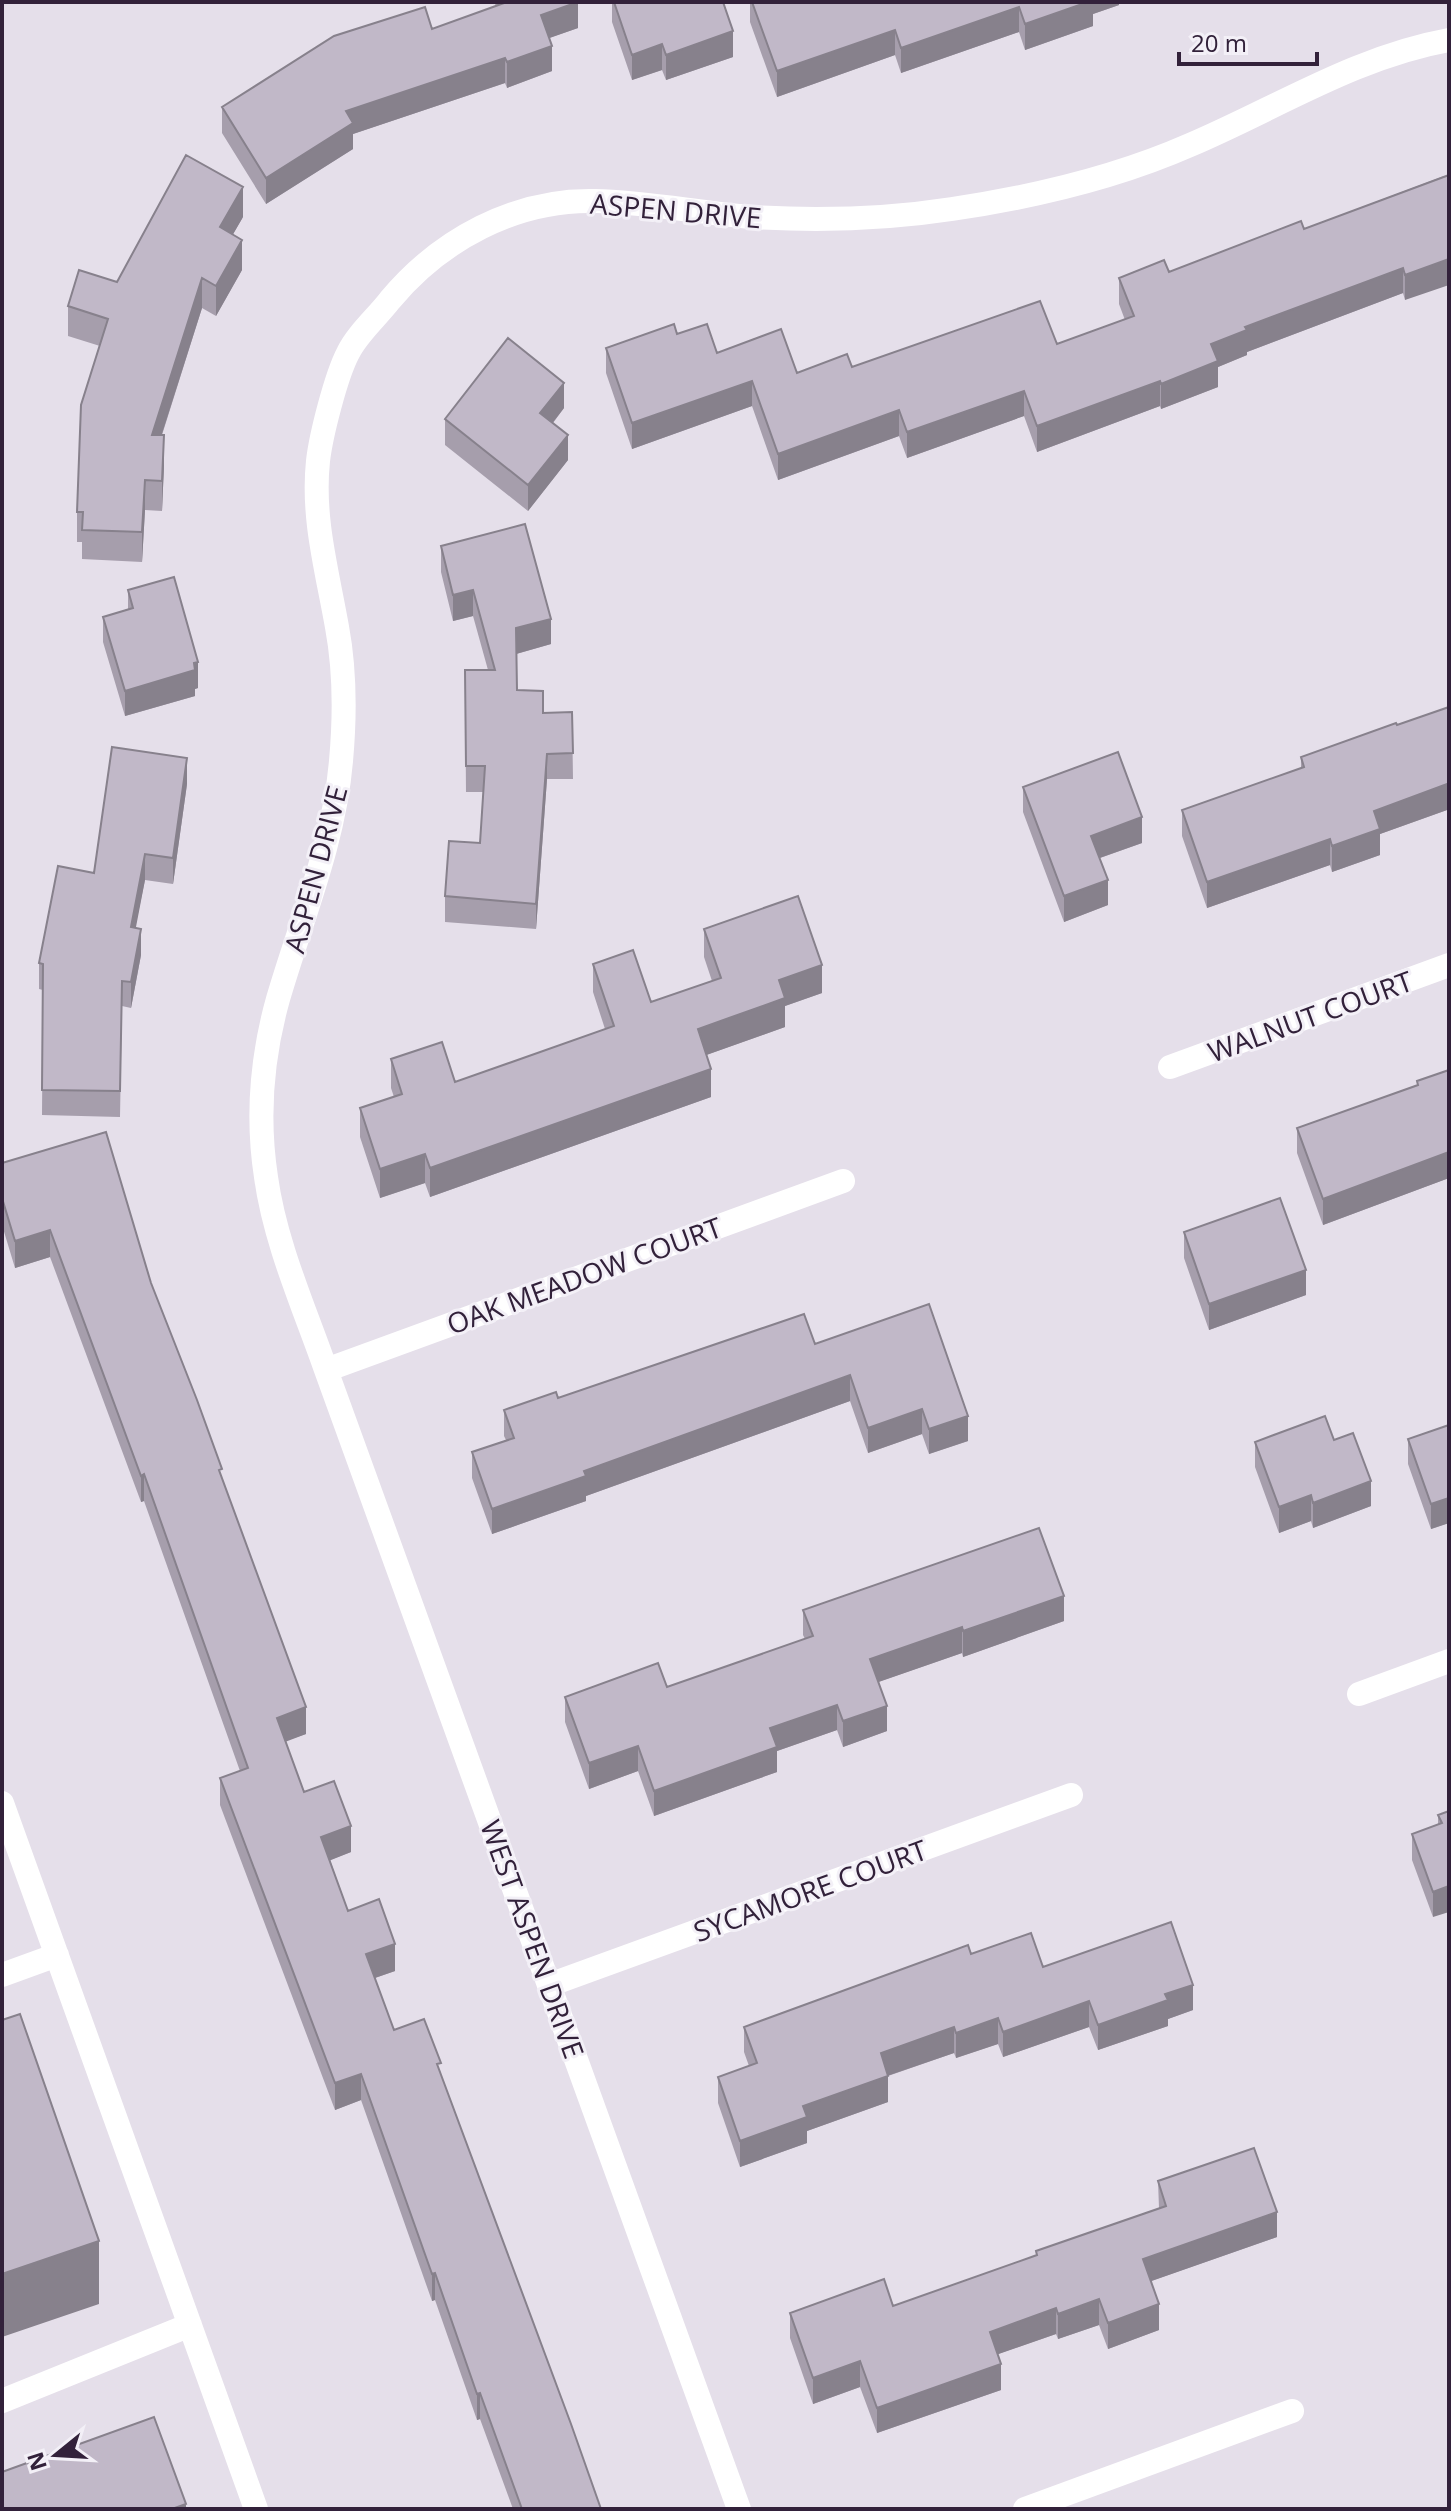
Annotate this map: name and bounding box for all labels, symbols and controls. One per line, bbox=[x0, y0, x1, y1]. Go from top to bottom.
scale bar bbox=[1179, 16, 1317, 66]
text: 20 m bbox=[1191, 26, 1247, 59]
street label: ASPEN DRIVE bbox=[589, 184, 763, 236]
street label: ASPEN DRIVE bbox=[274, 781, 356, 957]
street label: WALNUT COURT bbox=[1203, 961, 1418, 1071]
street label: OAK MEADOW COURT bbox=[441, 1207, 727, 1342]
street label: WEST ASPEN DRIVE bbox=[472, 1815, 594, 2063]
street label: SYCAMORE COURT bbox=[688, 1830, 933, 1950]
north arrow bbox=[16, 2415, 96, 2495]
text: N bbox=[19, 2448, 53, 2475]

